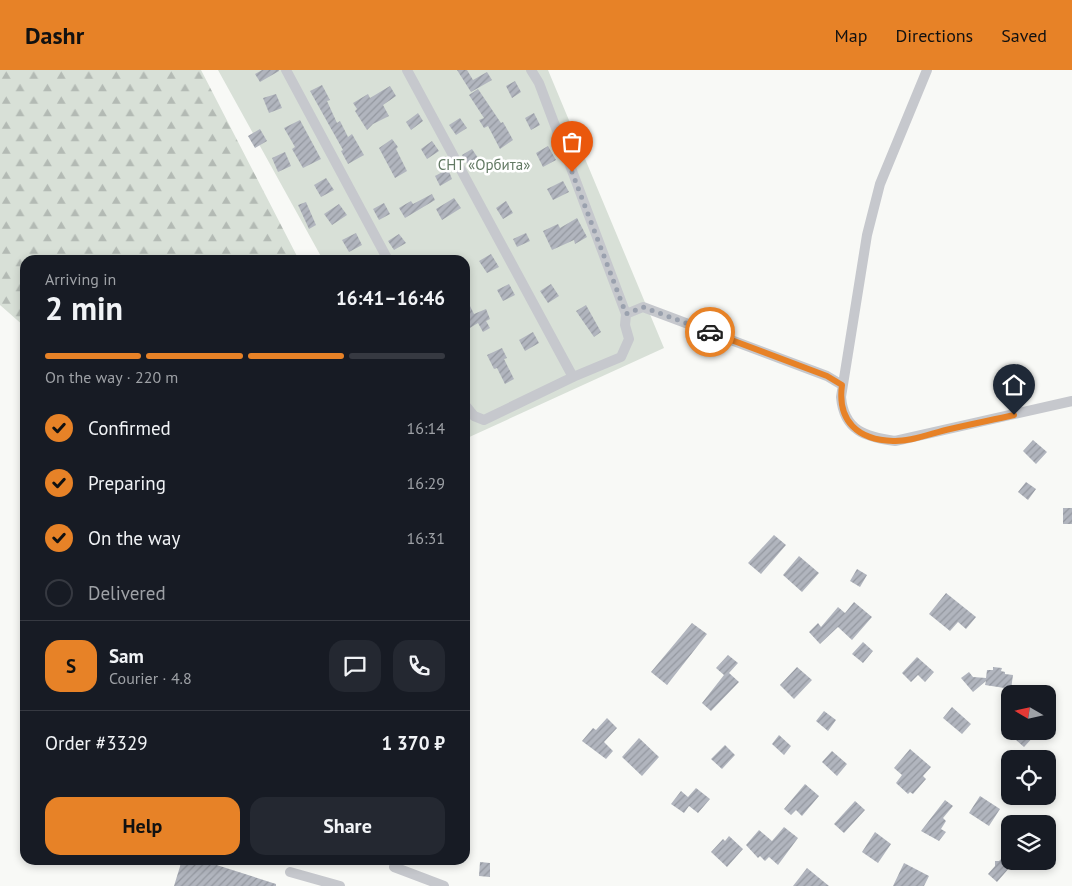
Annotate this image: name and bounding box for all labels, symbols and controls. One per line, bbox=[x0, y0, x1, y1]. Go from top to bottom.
text: Dashr bbox=[25, 20, 84, 51]
text: Map bbox=[835, 24, 867, 47]
text: Directions bbox=[895, 24, 973, 47]
text: Saved bbox=[1001, 24, 1047, 47]
pin bbox=[551, 121, 593, 172]
icon: bag bbox=[558, 128, 586, 156]
park label: СНТ «Орбита» bbox=[438, 155, 530, 174]
text: Arriving in bbox=[45, 269, 116, 289]
text: 16:41–16:46 bbox=[336, 286, 445, 310]
text: 2 min bbox=[45, 287, 123, 329]
courier bbox=[685, 307, 735, 357]
icon: car bbox=[696, 318, 724, 346]
pin bbox=[993, 364, 1035, 415]
text: On the way · 220 m bbox=[45, 367, 178, 387]
icon: home bbox=[1000, 371, 1028, 399]
icon: check bbox=[45, 414, 73, 442]
text: Confirmed bbox=[88, 416, 171, 440]
text: 16:14 bbox=[407, 418, 445, 438]
icon: check bbox=[45, 469, 73, 497]
text: Preparing bbox=[88, 471, 166, 495]
text: 16:29 bbox=[407, 473, 445, 493]
icon: check bbox=[45, 524, 73, 552]
text: On the way bbox=[88, 526, 180, 550]
text: 16:31 bbox=[407, 528, 445, 548]
text: Delivered bbox=[88, 581, 166, 605]
button: chat bbox=[329, 640, 381, 692]
button: phone bbox=[393, 640, 445, 692]
text: Sam bbox=[109, 644, 144, 668]
text: S bbox=[66, 654, 76, 678]
text: Courier · 4.8 bbox=[109, 668, 192, 688]
north arrow bbox=[1001, 685, 1056, 740]
map controls bbox=[1001, 685, 1056, 870]
text: Order #3329 bbox=[45, 731, 148, 755]
text: 1 370 ₽ bbox=[382, 731, 445, 755]
button: locate bbox=[1001, 750, 1056, 805]
button: Help bbox=[45, 797, 240, 855]
button: Share bbox=[250, 797, 445, 855]
button: layers bbox=[1001, 815, 1056, 870]

